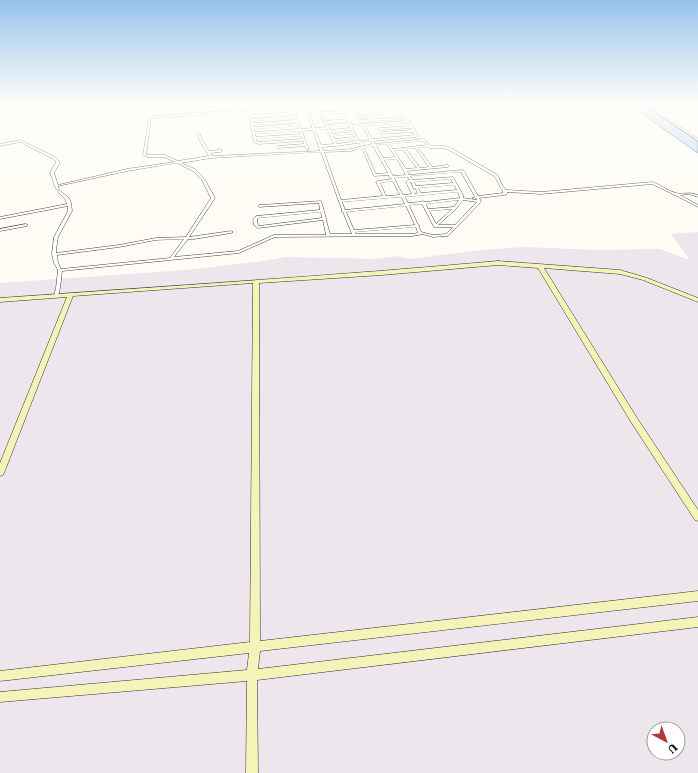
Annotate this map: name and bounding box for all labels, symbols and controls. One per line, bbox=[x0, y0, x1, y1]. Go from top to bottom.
north arrow bbox=[646, 721, 686, 761]
text: U bbox=[664, 740, 680, 756]

